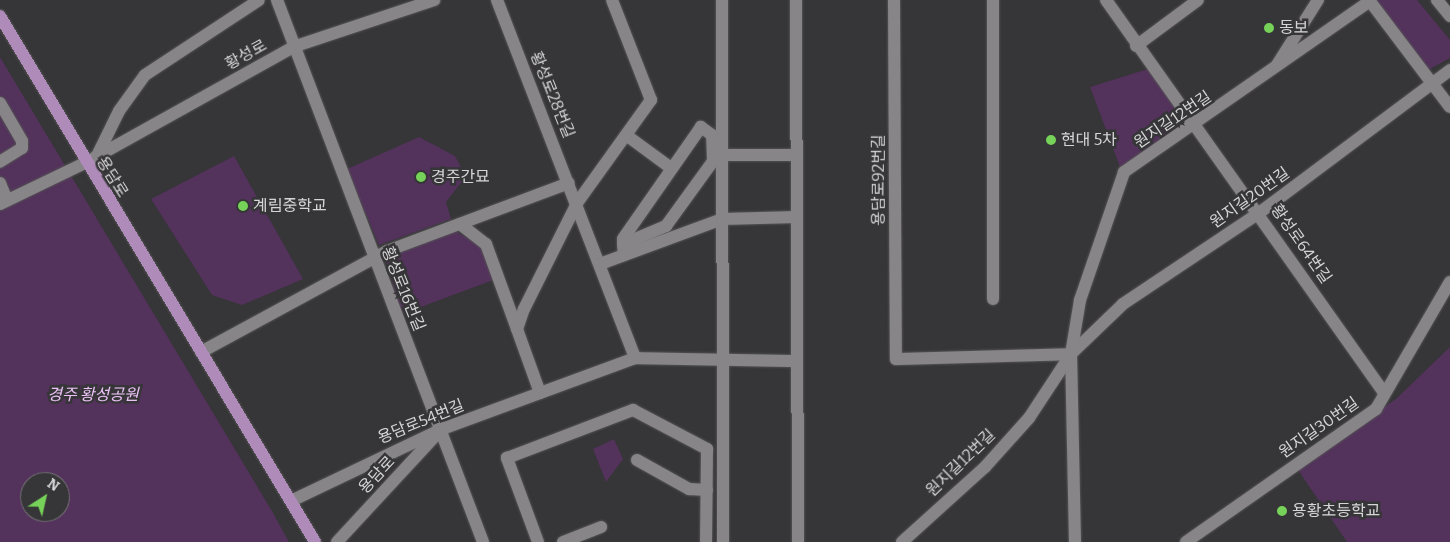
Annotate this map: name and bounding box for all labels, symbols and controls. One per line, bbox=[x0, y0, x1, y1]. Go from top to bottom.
place label: 동보 bbox=[1279, 18, 1308, 38]
marker: 동보 bbox=[1263, 22, 1275, 34]
street label: 황성로 bbox=[222, 36, 270, 74]
street label: 황성로28번길 bbox=[526, 49, 578, 141]
street label: 원지길12번길 bbox=[1131, 87, 1215, 153]
place label: 현대 5차 bbox=[1061, 130, 1117, 150]
street label: 용담로92번길 bbox=[869, 134, 889, 226]
marker: 현대 5차 bbox=[1045, 134, 1057, 146]
street label: 용담로 bbox=[92, 153, 132, 201]
street label: 원지길20번길 bbox=[1207, 164, 1293, 232]
place label: 경주간묘 bbox=[431, 167, 490, 187]
marker: 경주간묘 bbox=[415, 171, 427, 183]
place label: 계림중학교 bbox=[253, 196, 327, 216]
marker: 계림중학교 bbox=[237, 200, 249, 212]
street label: 황성로64번길 bbox=[1267, 201, 1335, 287]
street label: 황성로16번길 bbox=[377, 244, 429, 334]
park label: 경주 황성공원 bbox=[47, 385, 139, 405]
street label: 원지길30번길 bbox=[1275, 393, 1363, 463]
street label: 용담로54번길 bbox=[375, 396, 467, 448]
street label: 원지길12번길 bbox=[922, 425, 1000, 501]
street label: 용담로 bbox=[355, 452, 399, 498]
north arrow bbox=[20, 472, 70, 522]
text: N bbox=[44, 475, 63, 495]
place label: 용황초등학교 bbox=[1292, 501, 1380, 521]
marker: 용황초등학교 bbox=[1276, 505, 1288, 517]

